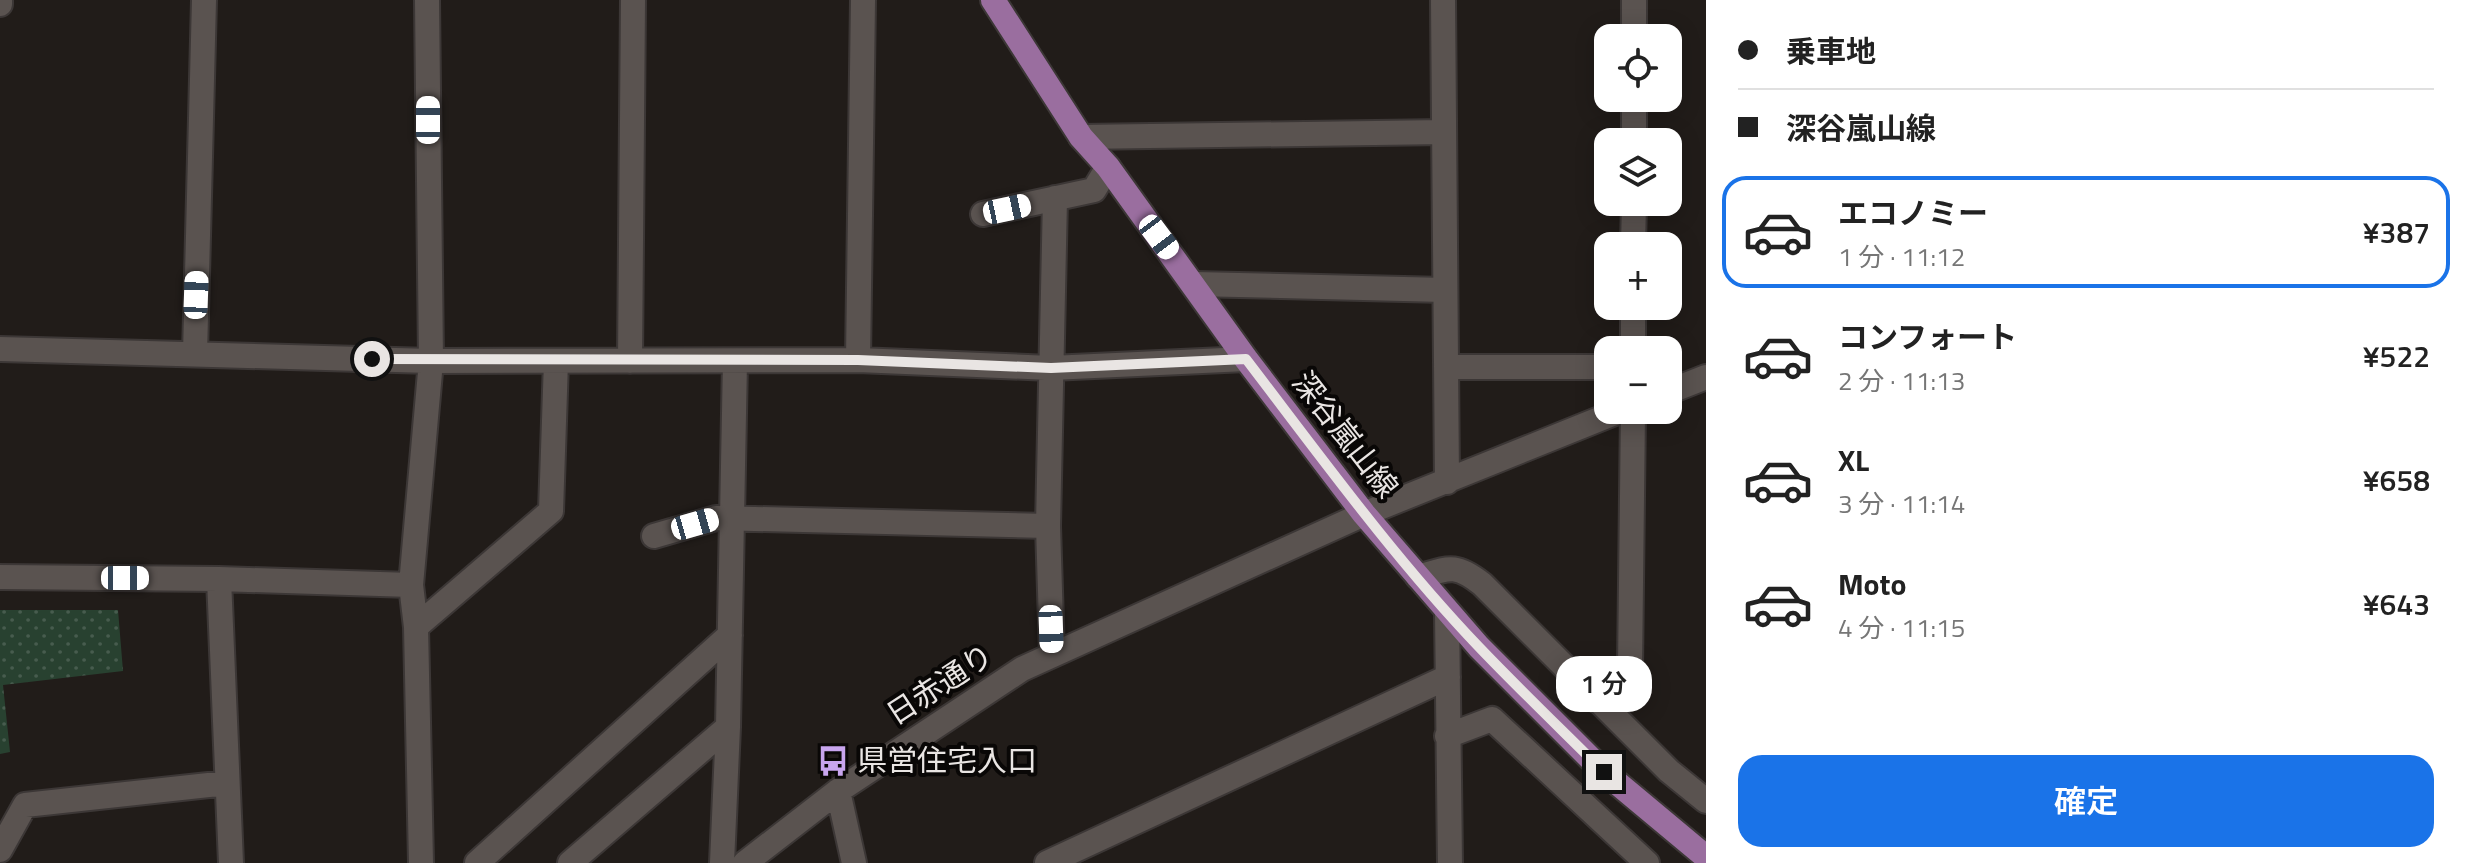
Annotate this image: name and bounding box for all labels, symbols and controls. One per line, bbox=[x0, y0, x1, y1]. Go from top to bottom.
map controls bbox=[1594, 24, 1682, 424]
button: locate bbox=[1594, 24, 1682, 112]
text: 乗車地 bbox=[1786, 28, 1876, 74]
car bbox=[416, 96, 440, 144]
text: 深谷嵐山線 bbox=[1786, 105, 1936, 151]
button: layers bbox=[1594, 128, 1682, 216]
text: エコノミー bbox=[1838, 190, 1988, 236]
car bbox=[981, 192, 1033, 226]
icon: car bbox=[1742, 196, 1814, 268]
text: ¥387 bbox=[2363, 209, 2430, 255]
car bbox=[1135, 211, 1183, 263]
button: + bbox=[1594, 232, 1682, 320]
text: 1 分 · 11:12 bbox=[1838, 237, 1965, 276]
car bbox=[183, 271, 209, 319]
text: コンフォート bbox=[1838, 314, 2017, 360]
icon: car bbox=[1742, 320, 1814, 392]
text: ¥522 bbox=[2363, 333, 2430, 379]
button: − bbox=[1594, 336, 1682, 424]
route start bbox=[354, 341, 390, 377]
street label: 深谷嵐山線 bbox=[1281, 361, 1410, 508]
text: 2 分 · 11:13 bbox=[1838, 361, 1965, 400]
text: XL bbox=[1838, 437, 1869, 483]
icon: car bbox=[1742, 444, 1814, 516]
text: ¥658 bbox=[2363, 457, 2430, 503]
text: 3 分 · 11:14 bbox=[1838, 484, 1965, 523]
car bbox=[669, 506, 721, 542]
text: Moto bbox=[1838, 561, 1906, 607]
car bbox=[101, 566, 149, 590]
icon: car bbox=[1742, 568, 1814, 640]
text: ¥643 bbox=[2363, 581, 2430, 627]
car bbox=[1038, 605, 1064, 653]
text: 4 分 · 11:15 bbox=[1838, 608, 1965, 647]
street label: 日赤通り bbox=[877, 632, 1002, 736]
callout: 1 分 bbox=[1556, 656, 1652, 712]
text: 1 分 bbox=[1581, 664, 1627, 703]
place label: 県営住宅入口 bbox=[857, 737, 1037, 783]
bus stop icon: 県営住宅入口 bbox=[816, 744, 850, 778]
route end bbox=[1586, 754, 1622, 790]
button: 確定 bbox=[1738, 755, 2434, 847]

